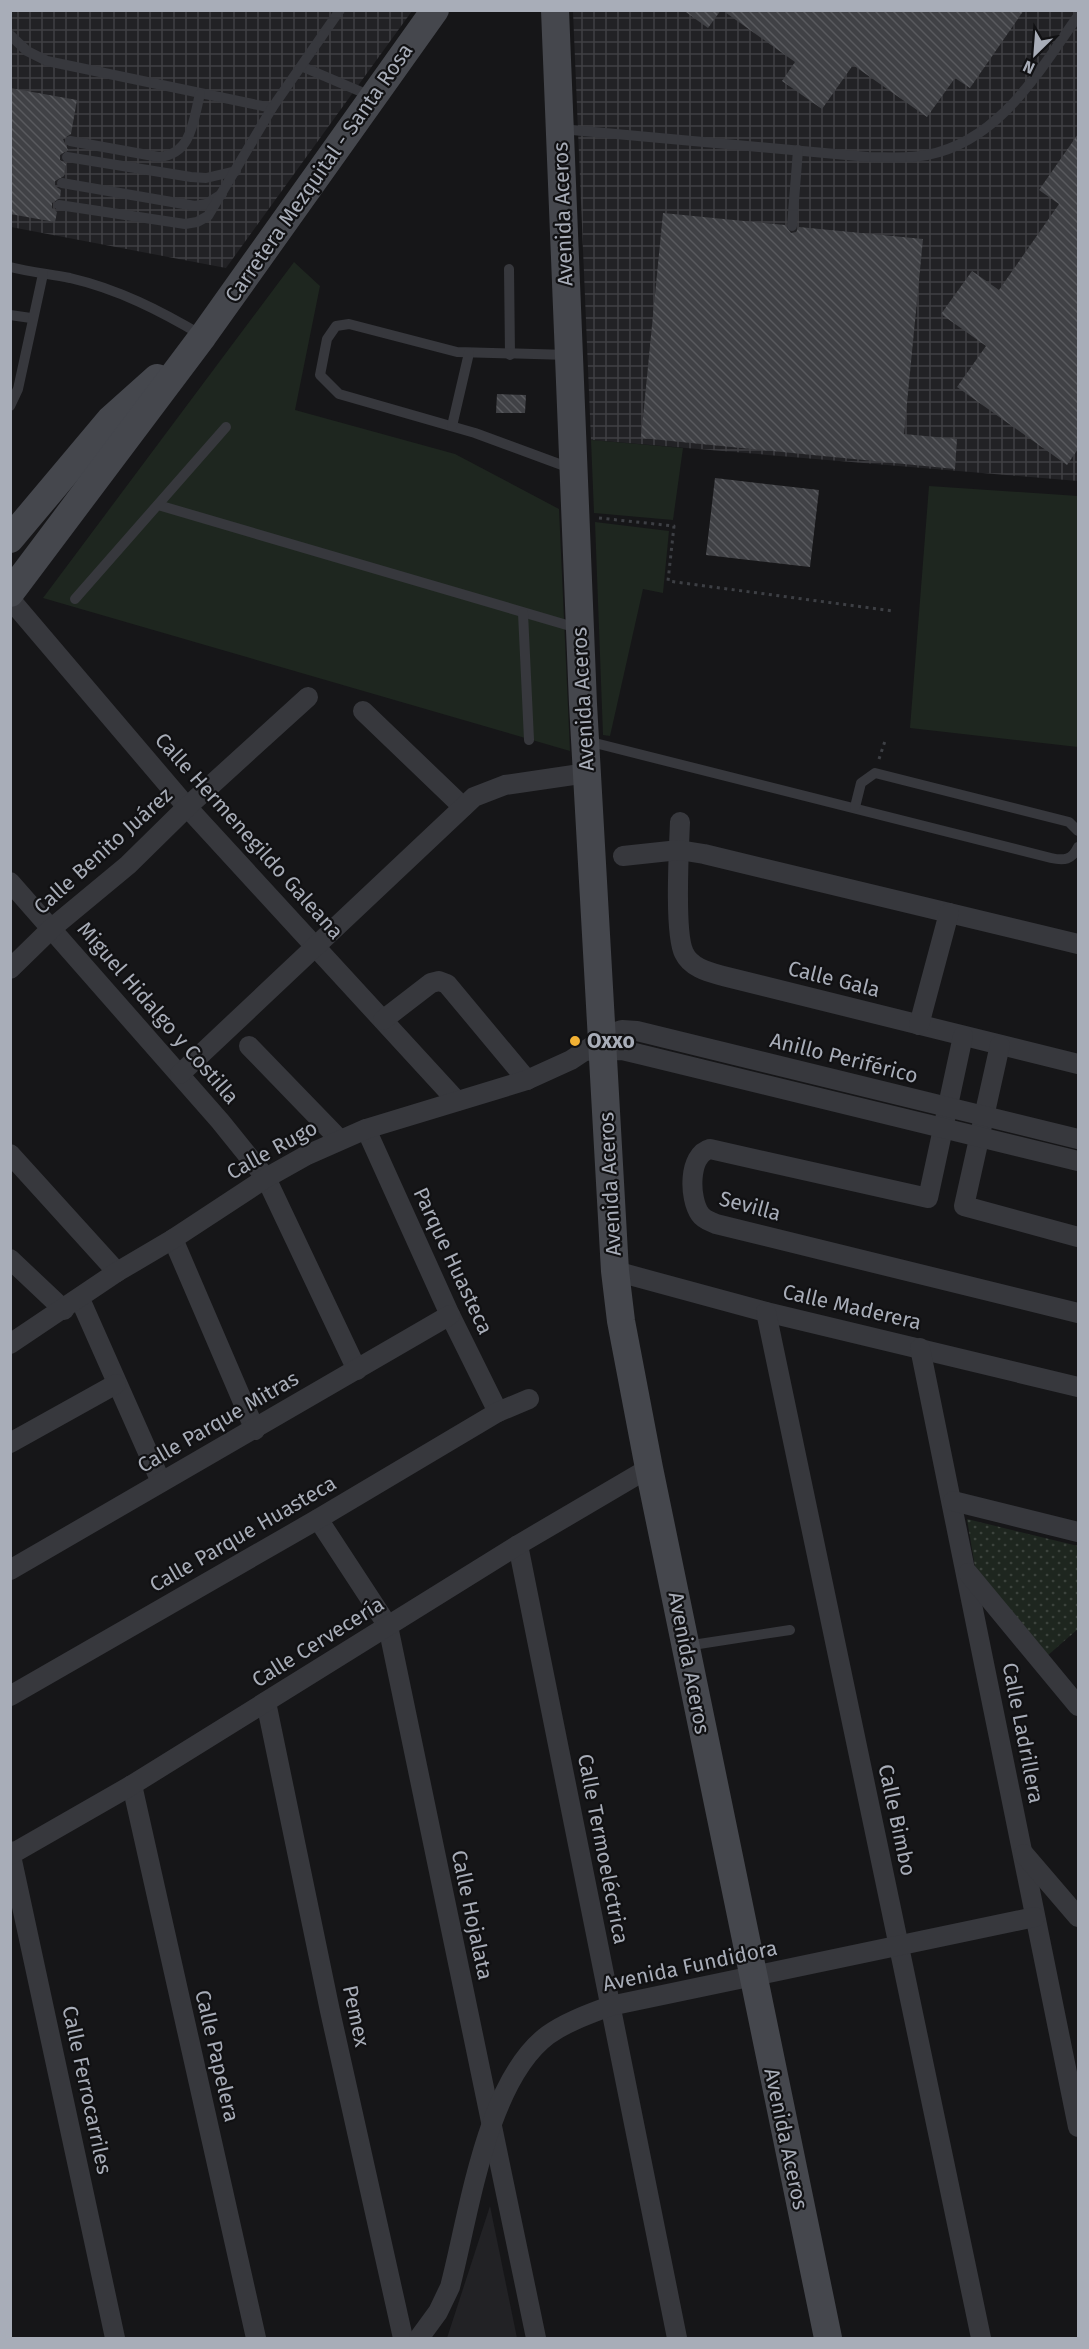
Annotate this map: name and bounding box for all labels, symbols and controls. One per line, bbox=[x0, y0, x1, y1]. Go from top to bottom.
north arrow bbox=[1005, 24, 1065, 84]
street label: Carretera Mezquital - Santa Rosa bbox=[219, 39, 419, 307]
text: N bbox=[1020, 56, 1038, 78]
street label: Avenida Aceros bbox=[547, 141, 579, 286]
street label: Avenida Aceros bbox=[566, 626, 600, 772]
street label: Calle Hermenegildo Galeana bbox=[149, 727, 349, 945]
street label: Calle Benito Juárez bbox=[28, 782, 178, 920]
street label: Miguel Hidalgo y Costilla bbox=[72, 916, 244, 1110]
street label: Calle Gala bbox=[785, 955, 883, 1003]
street label: Anillo Periférico bbox=[767, 1027, 921, 1089]
place label: Oxxo bbox=[587, 1028, 635, 1054]
marker: Oxxo bbox=[568, 1034, 582, 1048]
street label: Avenida Aceros bbox=[593, 1111, 627, 1257]
street label: Calle Rugo bbox=[222, 1114, 322, 1186]
street label: Parque Huasteca bbox=[408, 1183, 498, 1339]
street label: Sevilla bbox=[716, 1185, 784, 1227]
street label: Calle Maderera bbox=[780, 1278, 924, 1336]
street label: Calle Parque Mitras bbox=[133, 1365, 303, 1479]
street label: Calle Parque Huasteca bbox=[145, 1470, 341, 1598]
street label: Avenida Aceros bbox=[662, 1590, 716, 1736]
street label: Calle Cervecería bbox=[247, 1591, 389, 1693]
street label: Calle Ladrillera bbox=[997, 1660, 1049, 1806]
street label: Calle Termoeléctrica bbox=[572, 1752, 634, 1946]
street label: Calle Bimbo bbox=[872, 1762, 922, 1878]
street label: Calle Hojalata bbox=[446, 1848, 498, 1982]
street label: Avenida Fundidora bbox=[600, 1935, 780, 1997]
street label: Pemex bbox=[337, 1983, 375, 2050]
street label: Calle Papelera bbox=[189, 1987, 245, 2125]
street label: Calle Ferrocarriles bbox=[56, 2003, 118, 2177]
street label: Avenida Aceros bbox=[758, 2066, 814, 2212]

